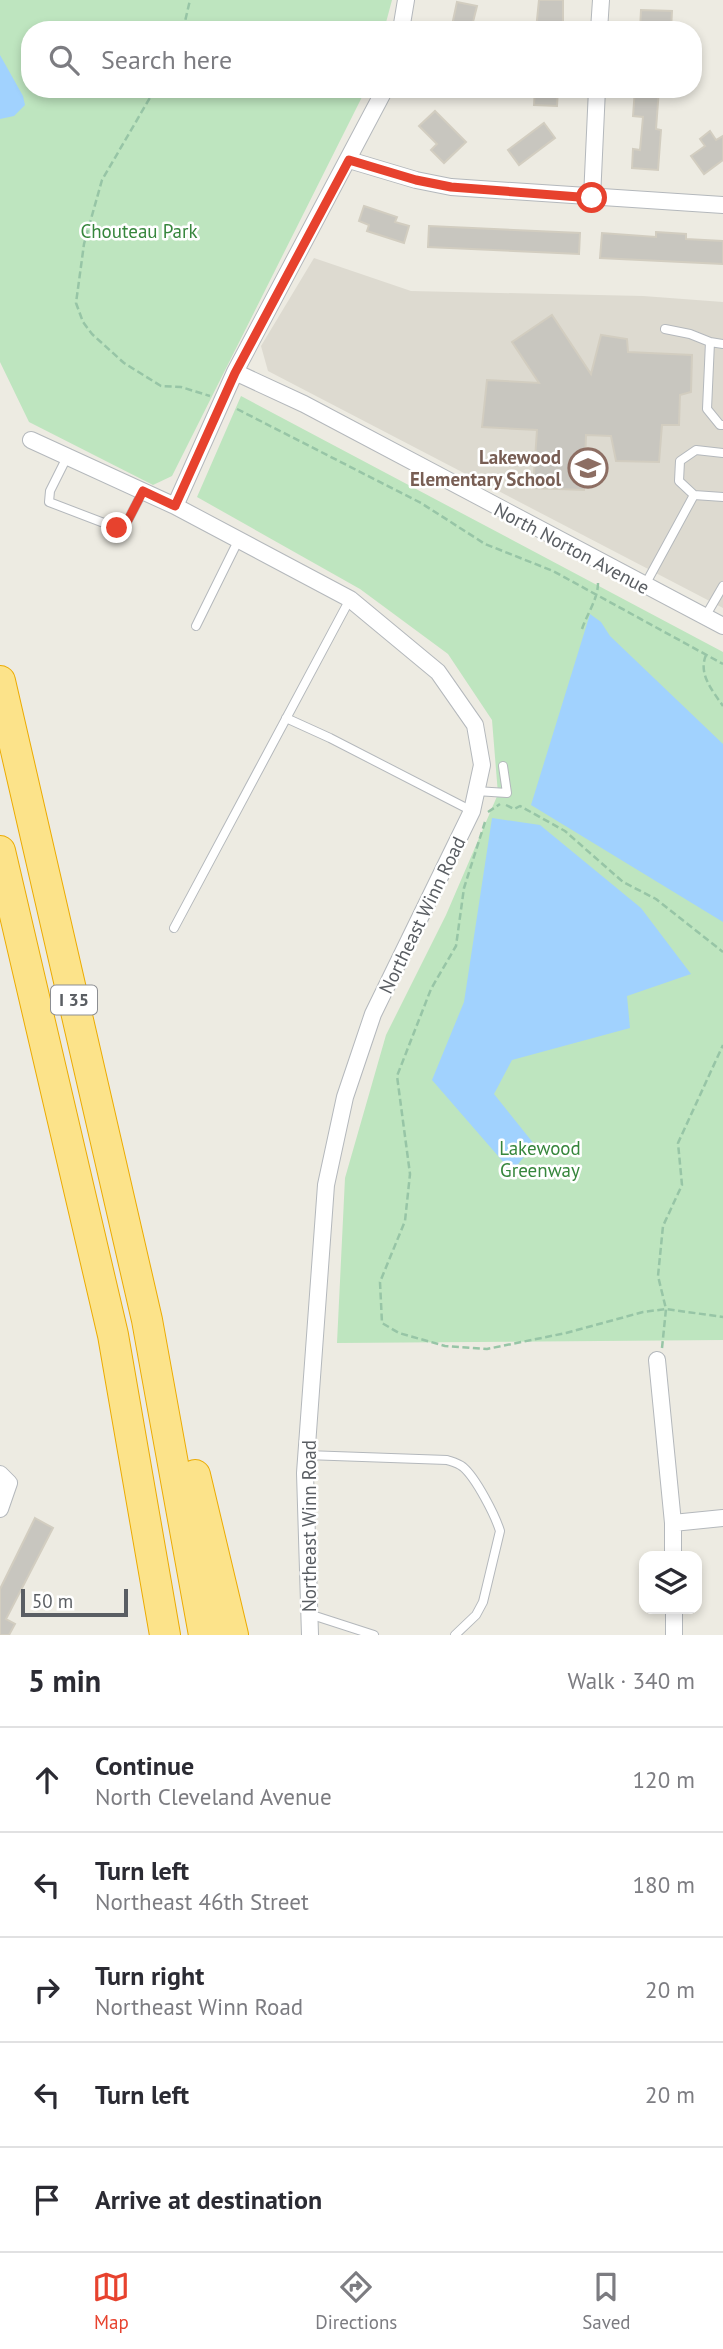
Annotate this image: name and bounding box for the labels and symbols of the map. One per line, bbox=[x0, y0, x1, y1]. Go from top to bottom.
route start bbox=[576, 182, 607, 213]
park label: Chouteau Park bbox=[80, 219, 198, 243]
place label: Lakewood Elementary School bbox=[410, 445, 561, 491]
school or university icon: Lakewood Elementary School bbox=[567, 447, 609, 489]
street label: North Norton Avenue bbox=[490, 497, 654, 599]
route end bbox=[101, 512, 132, 543]
street label: Northeast Winn Road bbox=[374, 832, 470, 998]
road number: I 35 bbox=[51, 986, 97, 1015]
park label: Lakewood Greenway bbox=[499, 1136, 581, 1182]
street label: Northeast Winn Road bbox=[297, 1440, 321, 1612]
scale bar bbox=[21, 1586, 128, 1618]

